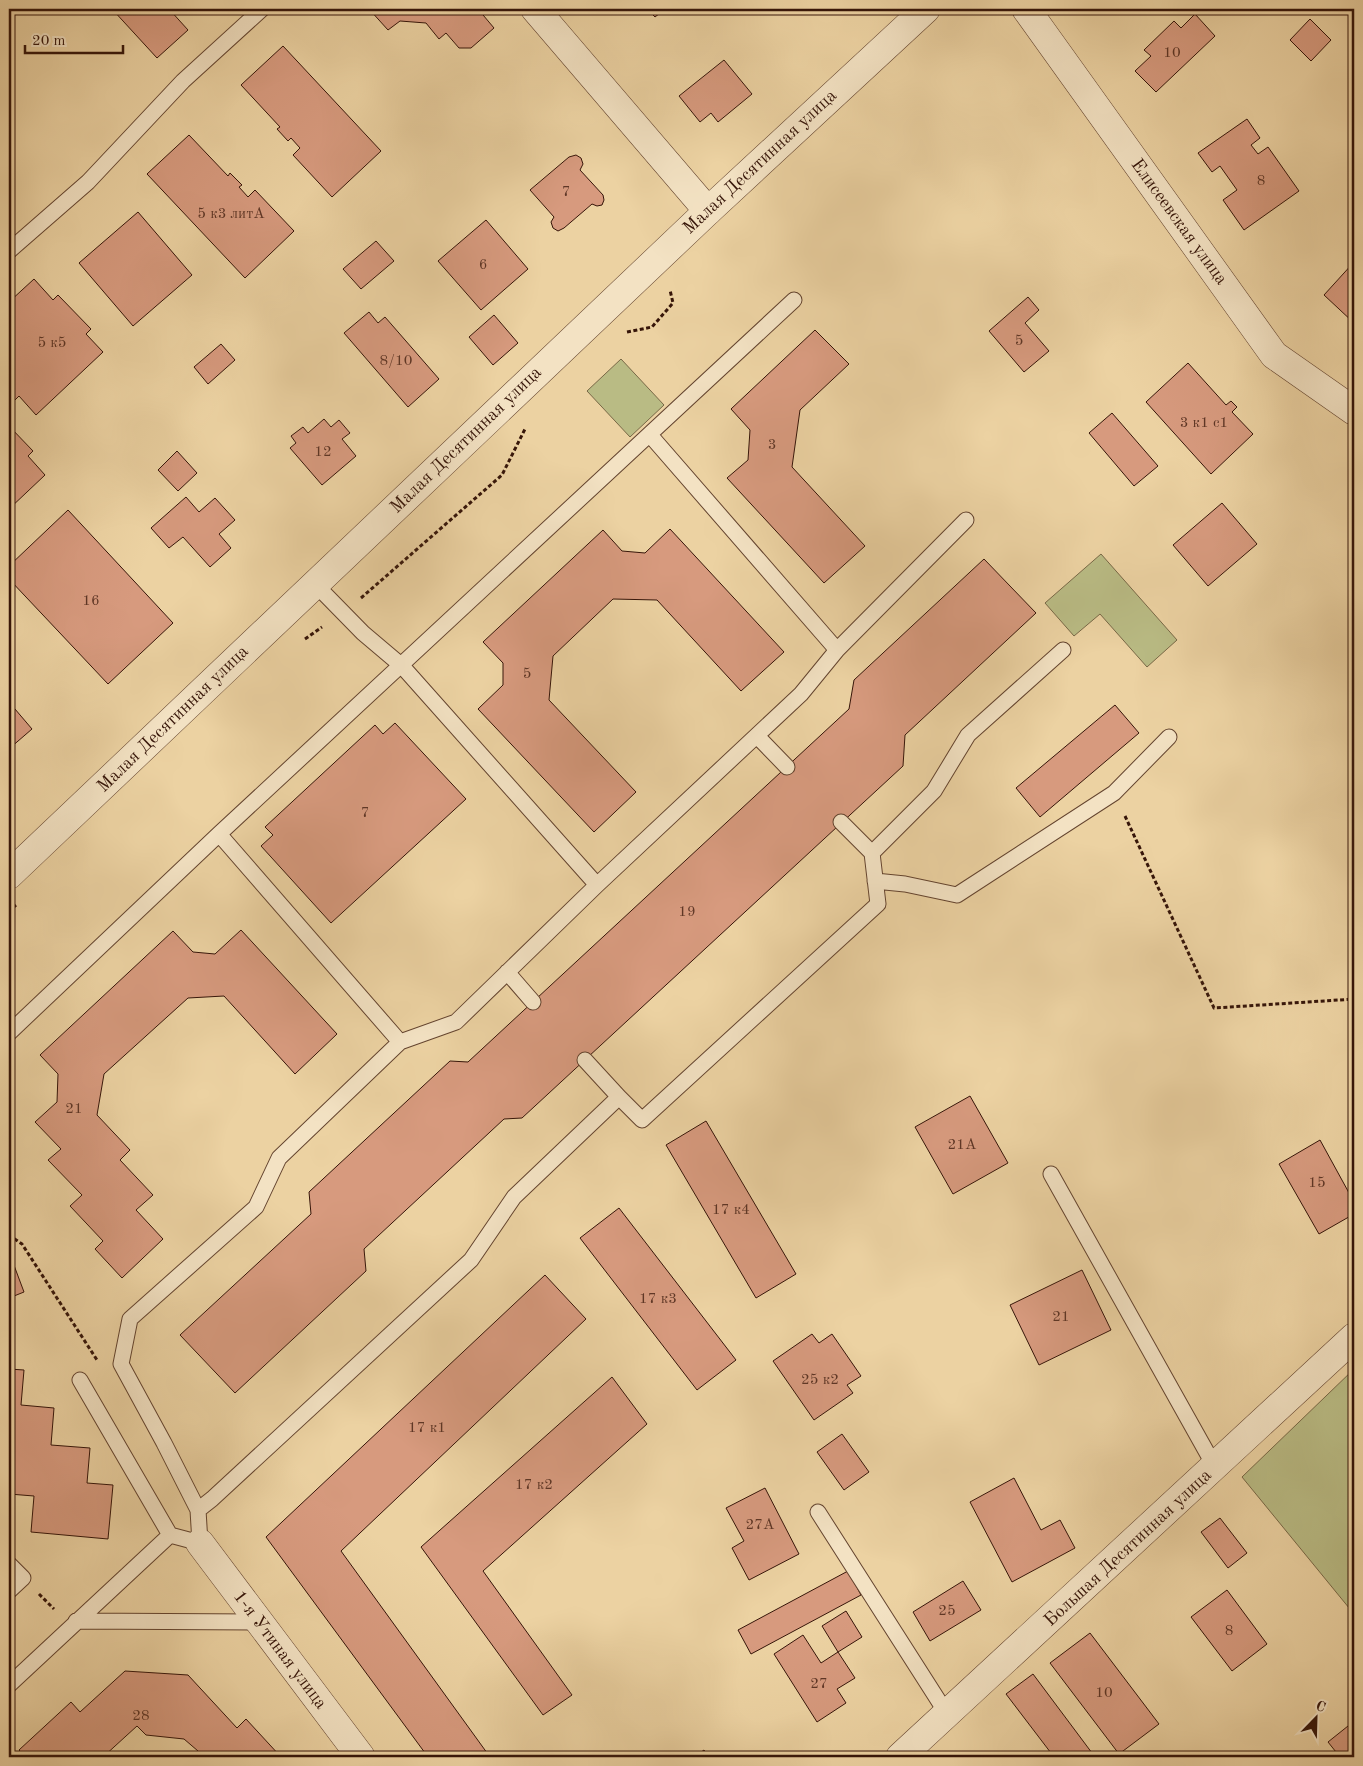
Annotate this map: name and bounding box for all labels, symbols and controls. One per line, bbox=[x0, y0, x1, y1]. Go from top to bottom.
scale bar bbox=[25, 22, 122, 54]
text: 20 m bbox=[32, 34, 66, 49]
house number: 10 bbox=[1163, 46, 1181, 61]
street label: Малая Десятинная улица bbox=[680, 86, 840, 238]
street label: Елисеевская улица bbox=[1128, 156, 1231, 288]
house number: 8 bbox=[1257, 174, 1265, 189]
house number: 7 bbox=[562, 185, 570, 200]
house number: 5 к3 литА bbox=[197, 207, 265, 222]
house number: 6 bbox=[479, 258, 487, 273]
house number: 5 bbox=[1015, 334, 1023, 349]
house number: 5 к5 bbox=[37, 336, 67, 351]
house number: 8/10 bbox=[380, 354, 412, 369]
street label: Малая Десятинная улица bbox=[387, 363, 545, 517]
house number: 3 к1 с1 bbox=[1180, 416, 1228, 431]
house number: 3 bbox=[768, 438, 776, 453]
house number: 12 bbox=[314, 445, 332, 460]
house number: 16 bbox=[82, 594, 100, 609]
street label: Малая Десятинная улица bbox=[94, 642, 252, 796]
house number: 5 bbox=[523, 667, 531, 682]
house number: 7 bbox=[361, 806, 369, 821]
house number: 19 bbox=[678, 905, 696, 920]
house number: 21 bbox=[65, 1102, 83, 1117]
house number: 21А bbox=[948, 1138, 977, 1153]
house number: 15 bbox=[1308, 1176, 1326, 1191]
house number: 17 к4 bbox=[712, 1203, 750, 1218]
house number: 17 к3 bbox=[639, 1292, 677, 1307]
house number: 21 bbox=[1052, 1310, 1070, 1325]
house number: 25 к2 bbox=[801, 1373, 839, 1388]
house number: 17 к1 bbox=[408, 1421, 446, 1436]
street label: Большая Десятинная улица bbox=[1041, 1466, 1215, 1630]
house number: 17 к2 bbox=[515, 1478, 553, 1493]
house number: 27А bbox=[746, 1518, 775, 1533]
street label: 1-я Утиная улица bbox=[230, 1588, 330, 1713]
house number: 25 bbox=[938, 1604, 956, 1619]
house number: 8 bbox=[1225, 1624, 1233, 1639]
house number: 27 bbox=[810, 1677, 828, 1692]
house number: 10 bbox=[1095, 1686, 1113, 1701]
north arrow bbox=[1290, 1694, 1340, 1744]
text: С bbox=[1314, 1699, 1328, 1715]
house number: 28 bbox=[132, 1709, 150, 1724]

